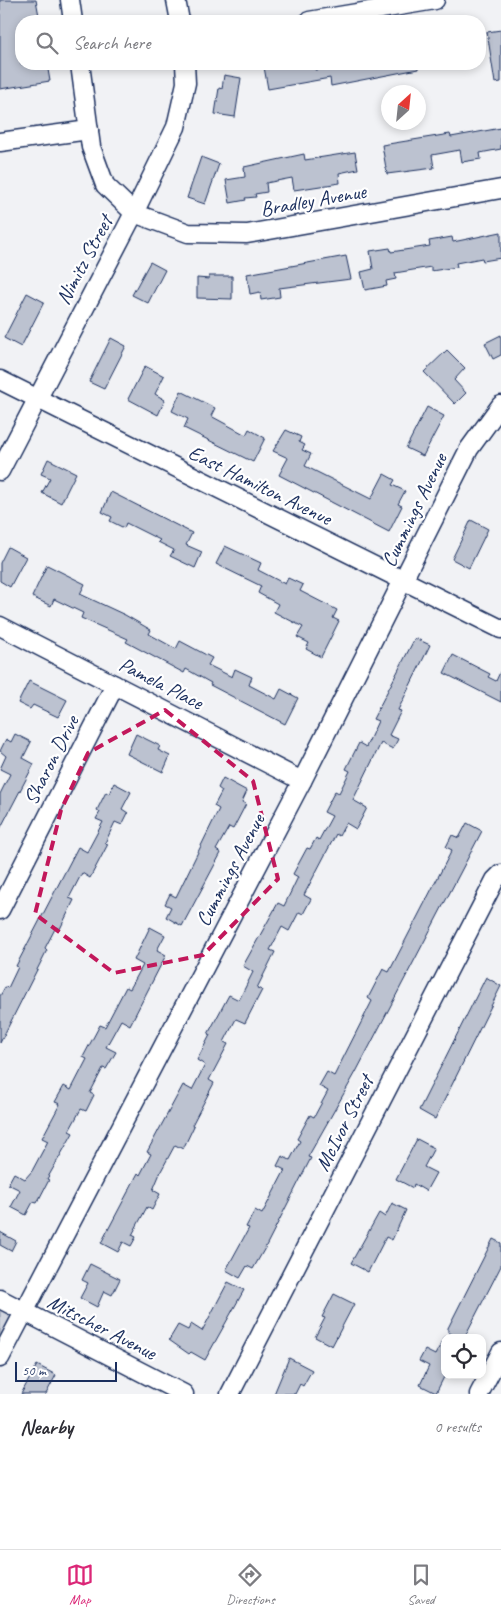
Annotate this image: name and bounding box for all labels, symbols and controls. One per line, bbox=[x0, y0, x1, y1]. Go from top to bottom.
search box bbox=[15, 15, 486, 70]
icon: search bbox=[33, 29, 61, 57]
text: Search here bbox=[73, 31, 150, 55]
north arrow bbox=[381, 85, 426, 130]
street label: Bradley Avenue bbox=[258, 178, 369, 222]
street label: Nimitz Street bbox=[50, 208, 120, 309]
street label: East Hamilton Avenue bbox=[184, 439, 338, 532]
street label: Cummings Avenue bbox=[375, 448, 453, 571]
street label: Pamela Place bbox=[115, 651, 208, 716]
street label: Sharon Drive bbox=[17, 709, 86, 809]
street label: Cummings Avenue bbox=[190, 808, 271, 931]
street label: McIvor Street bbox=[309, 1068, 381, 1175]
street label: Mitscher Avenue bbox=[43, 1289, 162, 1366]
map controls bbox=[441, 1334, 486, 1379]
button: locate bbox=[441, 1334, 486, 1379]
scale bar bbox=[15, 1359, 118, 1382]
text: 50 m bbox=[22, 1362, 46, 1379]
text: Nearby bbox=[20, 1414, 73, 1440]
text: 0 results bbox=[434, 1417, 481, 1437]
tab: Map bbox=[66, 1561, 94, 1608]
tab: Directions bbox=[226, 1561, 275, 1608]
tab: Saved bbox=[407, 1561, 435, 1608]

